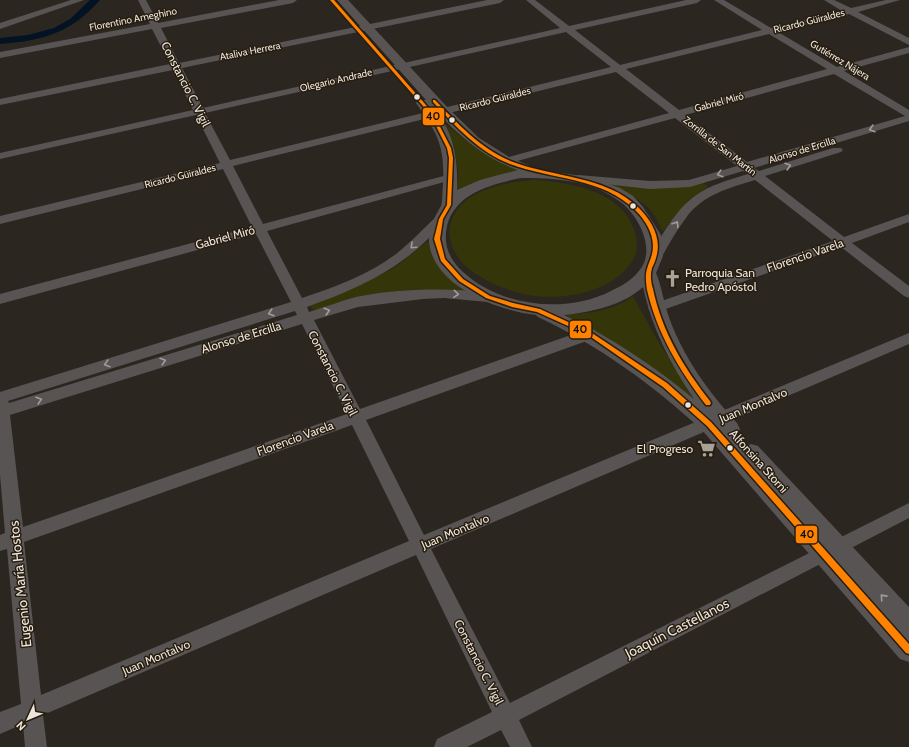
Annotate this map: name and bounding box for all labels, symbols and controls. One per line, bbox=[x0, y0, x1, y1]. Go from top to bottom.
street label: Florentino Ameghino bbox=[88, 4, 179, 34]
street label: Ricardo Güiraldes bbox=[772, 6, 846, 36]
street label: Gutiérrez Nájera bbox=[808, 37, 873, 83]
street label: Constancio C. Vigil bbox=[158, 39, 214, 129]
street label: Ataliva Herrera bbox=[218, 39, 282, 63]
street label: Olegario Andrade bbox=[299, 65, 373, 95]
street label: Ricardo Güiraldes bbox=[458, 84, 532, 114]
street label: Gabriel Miró bbox=[693, 89, 746, 115]
unlabelled marker bbox=[412, 92, 422, 102]
line badge: 40 bbox=[422, 107, 445, 126]
text: 40 bbox=[426, 109, 441, 123]
street label: Zorrilla de San Martín bbox=[681, 113, 760, 179]
unlabelled marker bbox=[447, 115, 457, 125]
one-way arrow bbox=[868, 124, 875, 133]
street label: Alonso de Ercilla bbox=[767, 134, 837, 166]
street label: Ricardo Güiraldes bbox=[143, 161, 217, 191]
one-way arrow bbox=[784, 162, 791, 170]
one-way arrow bbox=[717, 169, 724, 178]
unlabelled marker bbox=[628, 201, 638, 211]
one-way arrow bbox=[671, 221, 679, 228]
street label: Gabriel Miró bbox=[194, 222, 257, 252]
street label: Florencio Varela bbox=[765, 235, 846, 275]
one-way arrow bbox=[410, 241, 417, 248]
place label: Parroquia San Pedro Apóstol bbox=[685, 265, 757, 294]
church icon: Parroquia San Pedro Apóstol bbox=[662, 269, 682, 289]
one-way arrow bbox=[452, 290, 459, 299]
one-way arrow bbox=[324, 307, 331, 316]
one-way arrow bbox=[268, 308, 275, 317]
street label: Alonso de Ercilla bbox=[199, 318, 283, 356]
line badge: 40 bbox=[569, 320, 592, 339]
text: 40 bbox=[573, 322, 588, 336]
street label: Constancio C. Vigil bbox=[305, 328, 361, 418]
one-way arrow bbox=[159, 357, 166, 366]
one-way arrow bbox=[104, 359, 111, 368]
street label: Juan Montalvo bbox=[716, 384, 789, 426]
one-way arrow bbox=[35, 396, 42, 405]
unlabelled marker bbox=[683, 400, 693, 410]
street label: Florencio Varela bbox=[255, 417, 336, 459]
street label: Alfonsina Storni bbox=[727, 426, 791, 496]
supermarket icon: El Progreso bbox=[696, 438, 716, 458]
place label: El Progreso bbox=[636, 441, 693, 456]
unlabelled marker bbox=[725, 443, 735, 453]
street label: Juan Montalvo bbox=[418, 510, 491, 552]
street label: Eugenio María Hostos bbox=[4, 520, 36, 648]
line badge: 40 bbox=[795, 525, 818, 544]
text: 40 bbox=[800, 527, 815, 541]
street label: Joaquín Castellanos bbox=[621, 594, 732, 662]
one-way arrow bbox=[880, 594, 887, 601]
street label: Constancio C. Vigil bbox=[451, 617, 507, 707]
street label: Juan Montalvo bbox=[119, 636, 192, 678]
north arrow bbox=[8, 699, 48, 739]
text: N bbox=[13, 718, 29, 734]

